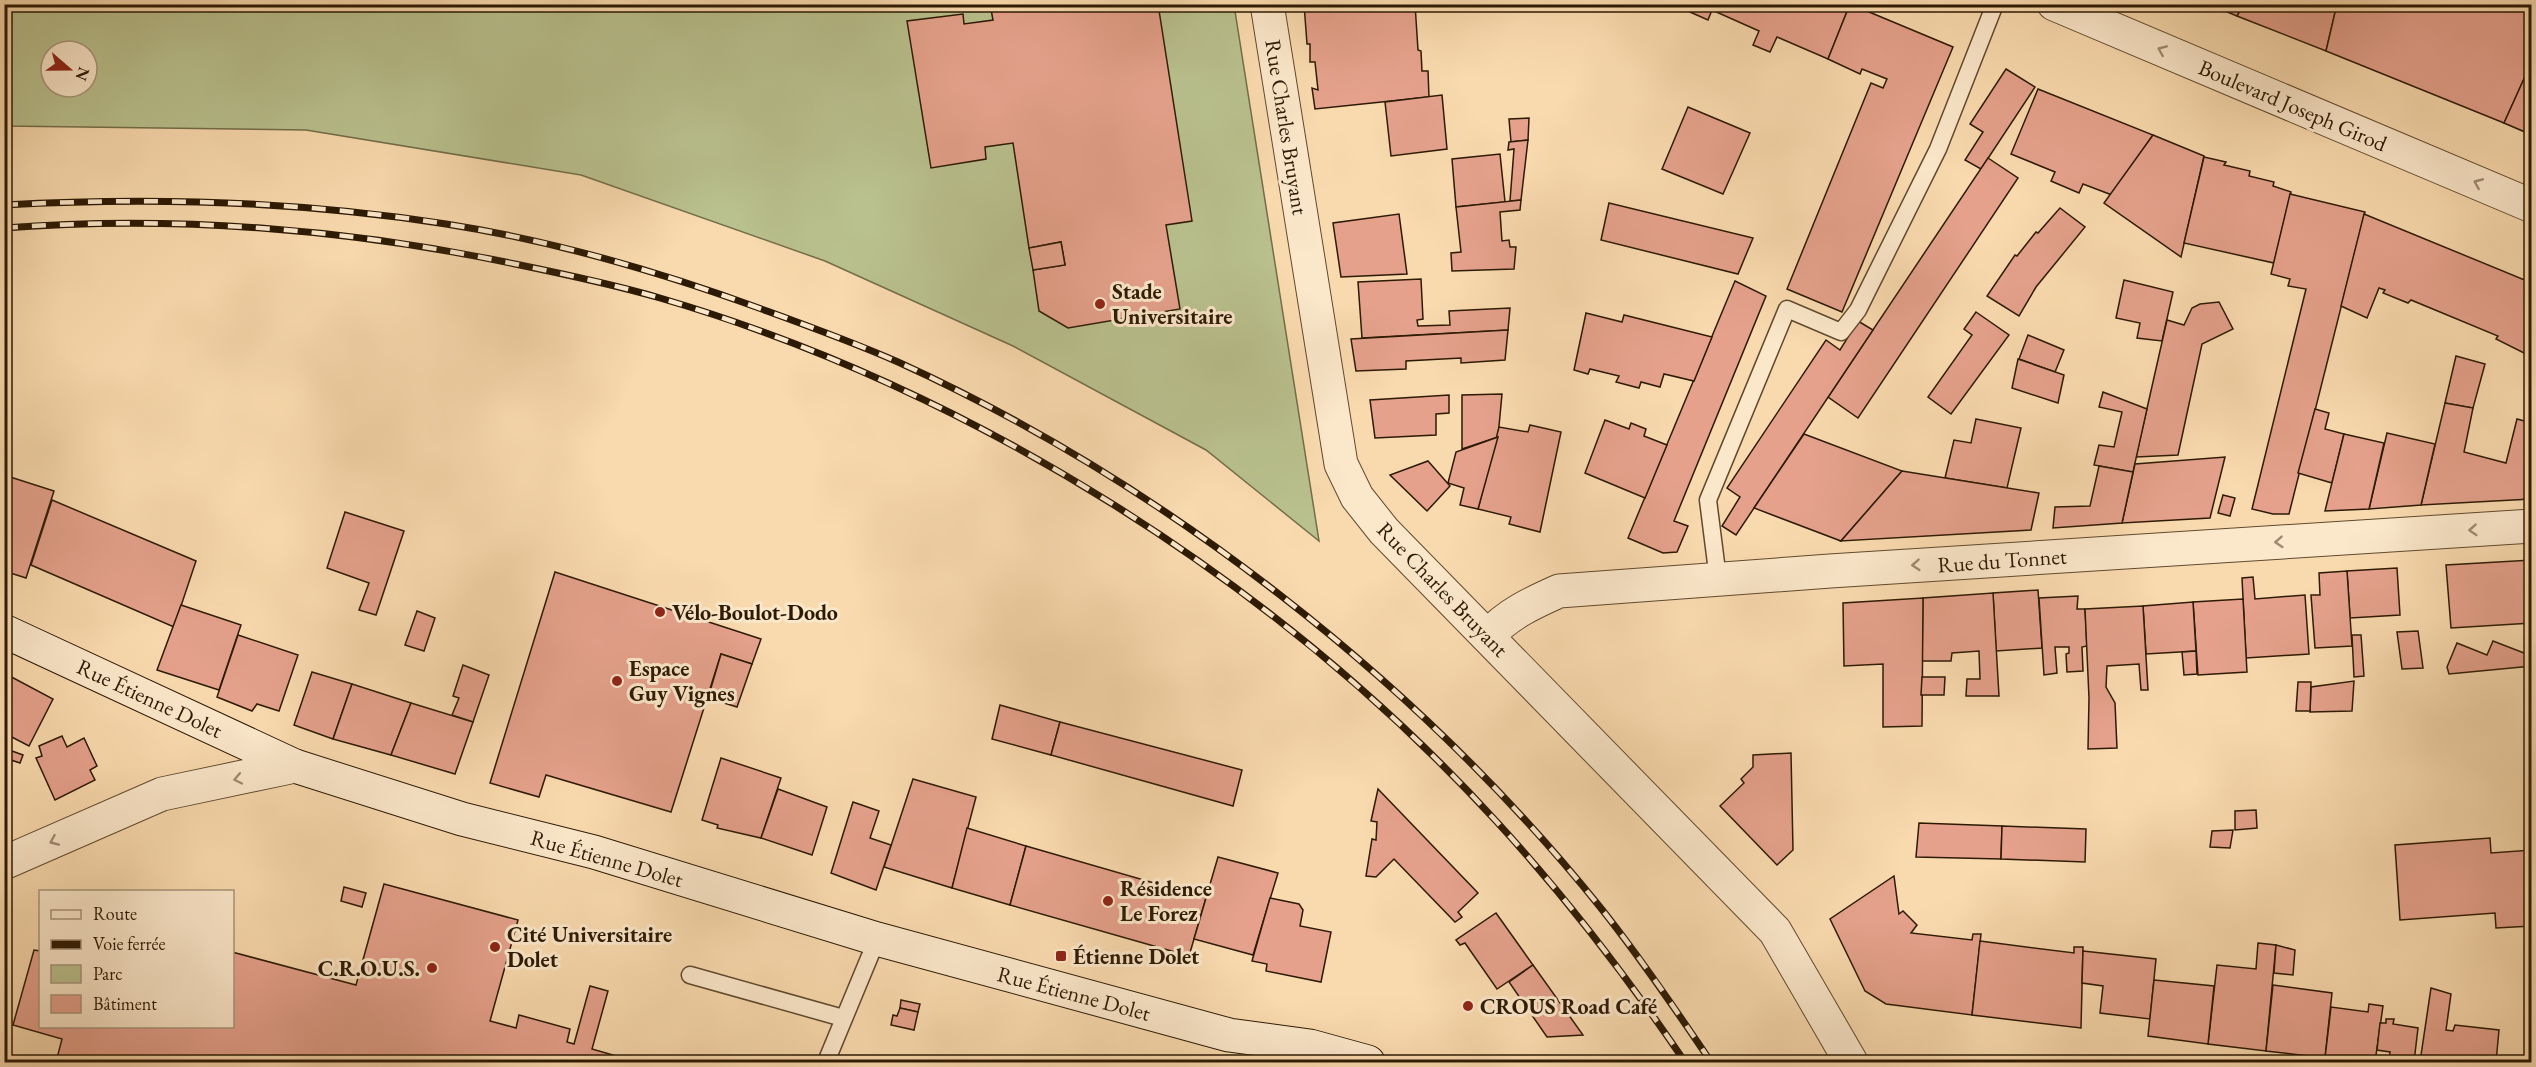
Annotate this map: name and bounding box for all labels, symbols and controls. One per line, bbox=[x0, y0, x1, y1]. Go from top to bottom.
street label: Rue Charles Bruyant bbox=[1258, 37, 1315, 217]
north arrow bbox=[39, 39, 99, 99]
one-way arrow bbox=[2158, 45, 2169, 57]
street label: Boulevard Joseph Girod bbox=[2194, 53, 2392, 159]
text: N bbox=[71, 64, 95, 84]
one-way arrow bbox=[2473, 178, 2484, 190]
place label: Stade Universitaire bbox=[1112, 277, 1232, 331]
marker: Stade Universitaire bbox=[1093, 297, 1107, 311]
street label: Rue Charles Bruyant bbox=[1371, 516, 1515, 663]
one-way arrow bbox=[2469, 523, 2478, 536]
one-way arrow bbox=[2274, 535, 2283, 548]
street label: Rue du Tonnet bbox=[1936, 542, 2068, 579]
one-way arrow bbox=[1912, 558, 1921, 571]
place label: Vélo-Boulot-Dodo bbox=[672, 598, 838, 627]
marker: Vélo-Boulot-Dodo bbox=[653, 605, 667, 619]
street label: Rue Étienne Dolet bbox=[72, 652, 227, 745]
place label: Espace Guy Vignes bbox=[629, 654, 735, 708]
marker: Espace Guy Vignes bbox=[610, 674, 624, 688]
one-way arrow bbox=[233, 772, 243, 785]
street label: Rue Étienne Dolet bbox=[527, 823, 687, 894]
one-way arrow bbox=[50, 834, 61, 846]
place label: Résidence Le Forez bbox=[1120, 874, 1212, 928]
legend bbox=[39, 890, 234, 1028]
marker: Résidence Le Forez bbox=[1101, 894, 1115, 908]
text: Route bbox=[93, 902, 137, 925]
place label: Cité Universitaire Dolet bbox=[507, 920, 672, 974]
text: Voie ferrée bbox=[93, 932, 165, 955]
marker: Cité Universitaire Dolet bbox=[488, 940, 502, 954]
place label: Étienne Dolet bbox=[1073, 942, 1200, 971]
marker: Étienne Dolet bbox=[1054, 949, 1068, 963]
place label: C.R.O.U.S. bbox=[318, 954, 420, 983]
street label: Rue Étienne Dolet bbox=[994, 959, 1154, 1028]
marker: C.R.O.U.S. bbox=[425, 961, 439, 975]
text: Parc bbox=[93, 962, 123, 985]
text: Bâtiment bbox=[93, 992, 157, 1015]
place label: CROUS Road Café bbox=[1480, 992, 1657, 1021]
marker: CROUS Road Café bbox=[1461, 999, 1475, 1013]

